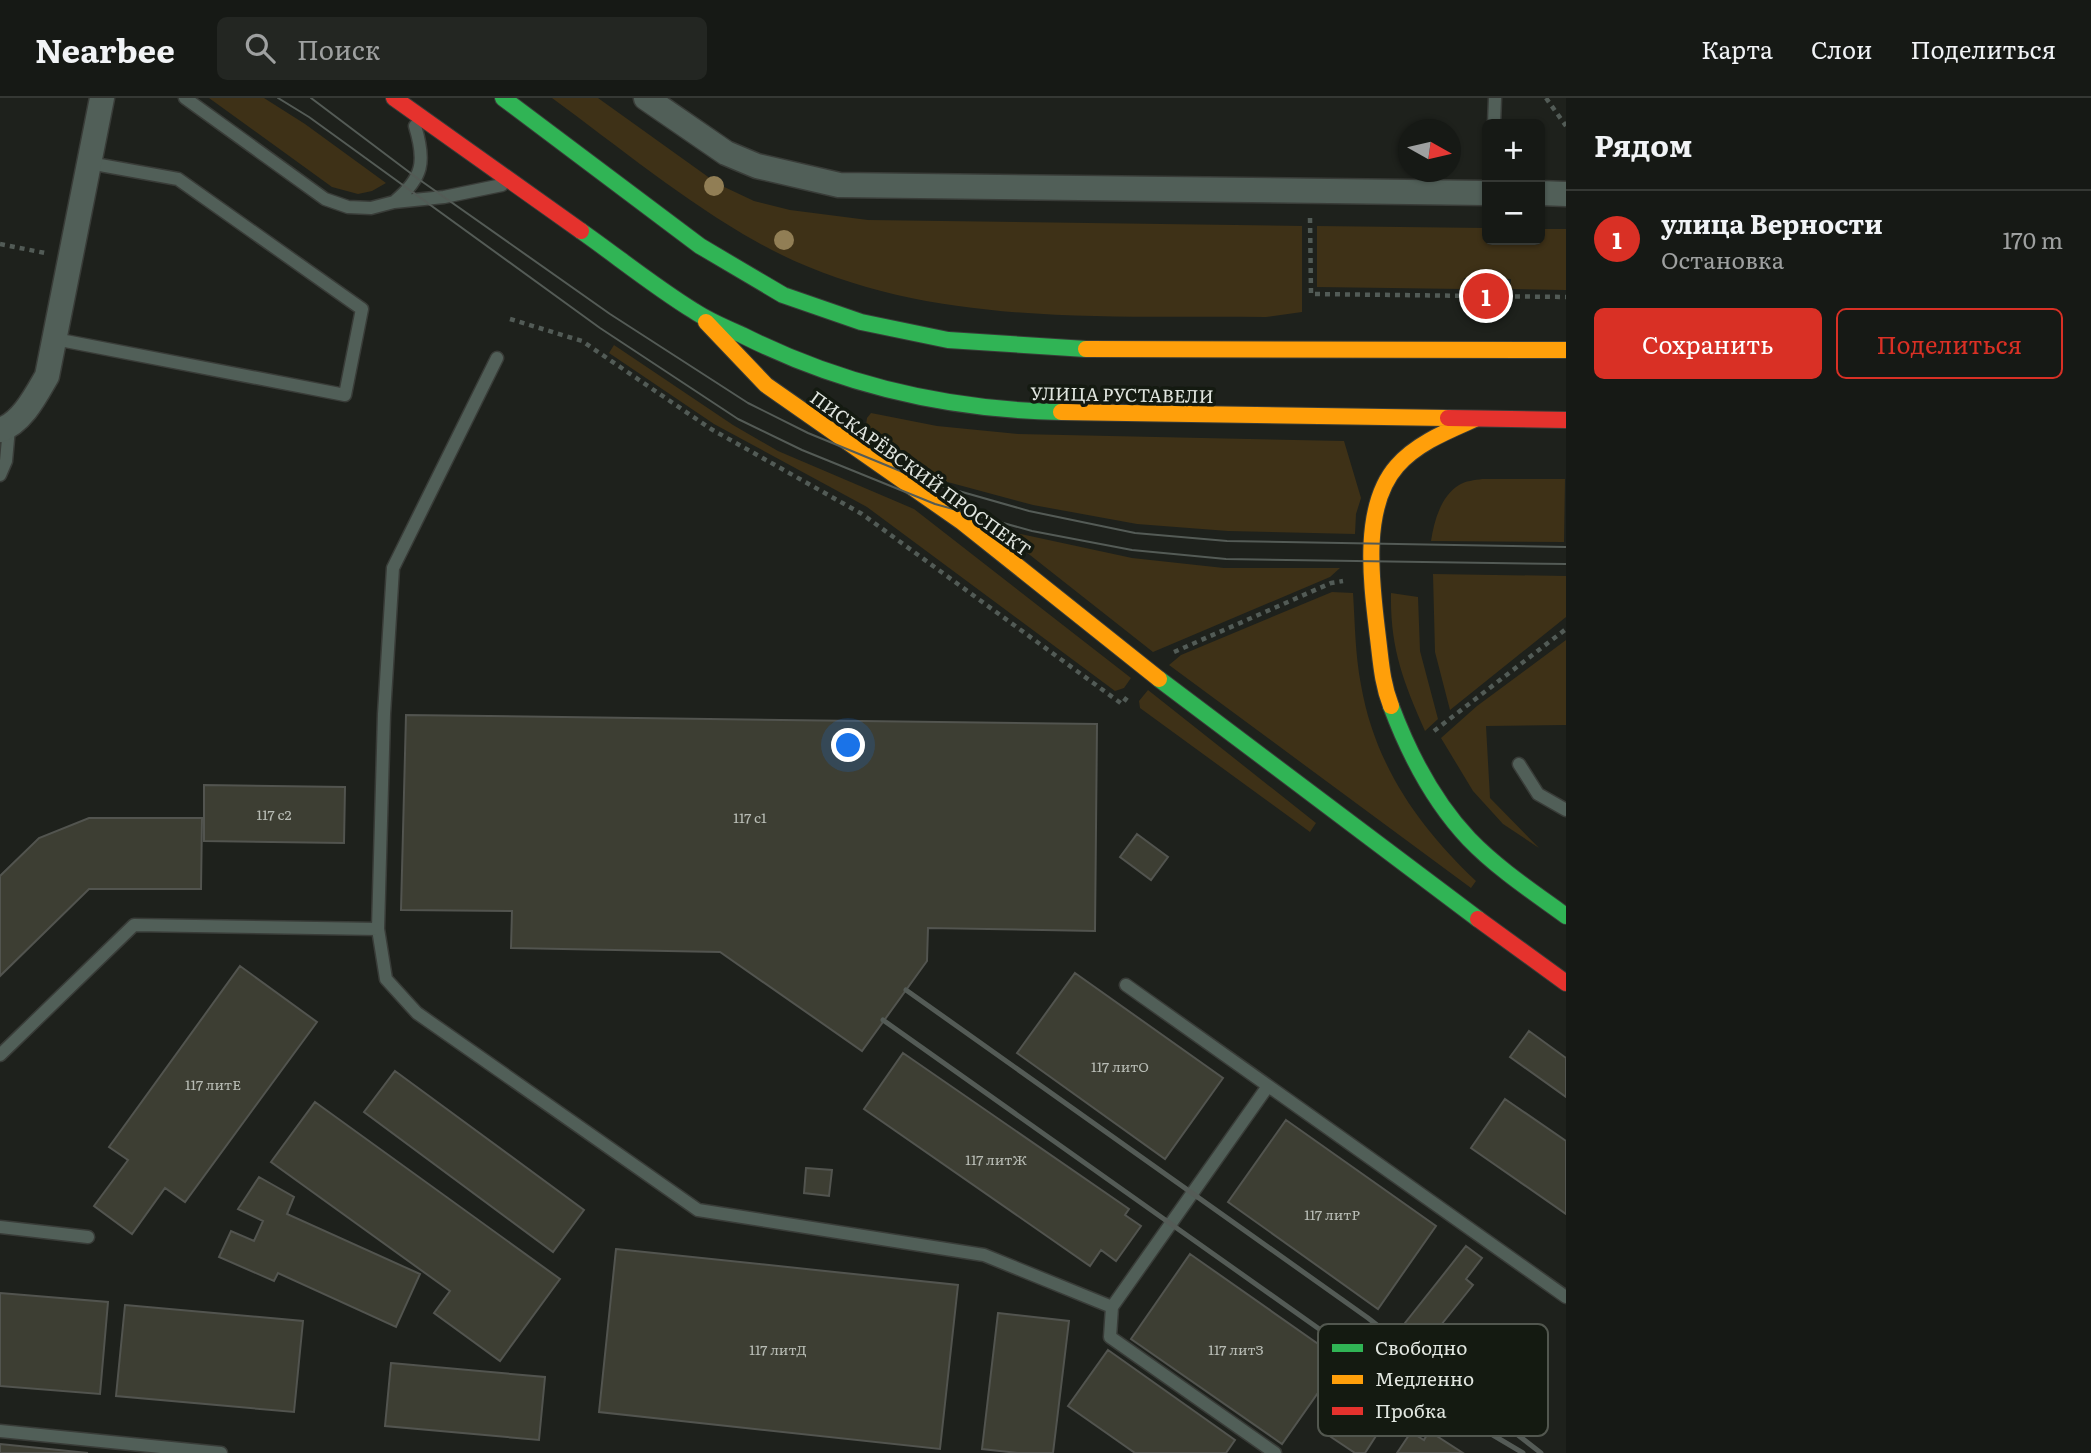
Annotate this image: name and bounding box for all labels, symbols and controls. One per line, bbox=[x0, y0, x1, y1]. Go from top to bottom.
search box bbox=[217, 17, 707, 80]
text: Nearbee bbox=[35, 24, 175, 73]
icon: search bbox=[241, 29, 279, 67]
text: Поиск bbox=[297, 29, 380, 68]
text: Карта bbox=[1701, 31, 1773, 66]
text: Слои bbox=[1811, 31, 1872, 66]
text: Поделиться bbox=[1910, 31, 2056, 66]
north arrow bbox=[1398, 119, 1461, 182]
map controls bbox=[1482, 119, 1545, 245]
button: + bbox=[1482, 119, 1545, 182]
text: Рядом bbox=[1594, 122, 1692, 166]
button: − bbox=[1482, 182, 1545, 245]
text: улица Верности bbox=[1661, 203, 1883, 242]
text: 1 bbox=[1612, 222, 1622, 256]
text: 170 m bbox=[2002, 222, 2063, 256]
text: Остановка bbox=[1661, 242, 1784, 276]
pin: 1 bbox=[1463, 270, 1509, 322]
button: Сохранить bbox=[1594, 308, 1822, 379]
button: Поделиться bbox=[1836, 308, 2063, 379]
street label: УЛИЦА РУСТАВЕЛИ bbox=[1030, 379, 1214, 409]
street label: ПИСКАРЁВСКИЙ ПРОСПЕКТ bbox=[805, 384, 1037, 562]
your location bbox=[831, 728, 865, 762]
house number: 117 с2 bbox=[257, 804, 291, 824]
house number: 117 с1 bbox=[733, 807, 767, 827]
house number: 117 литО bbox=[1091, 1056, 1149, 1076]
house number: 117 литЕ bbox=[185, 1074, 241, 1094]
house number: 117 литЖ bbox=[965, 1149, 1027, 1169]
house number: 117 литР bbox=[1304, 1204, 1360, 1224]
legend bbox=[1318, 1324, 1548, 1436]
text: Свободно bbox=[1375, 1333, 1467, 1361]
house number: 117 литД bbox=[749, 1339, 807, 1359]
house number: 117 литЗ bbox=[1208, 1339, 1264, 1359]
text: Медленно bbox=[1375, 1364, 1474, 1392]
text: Пробка bbox=[1375, 1396, 1447, 1424]

